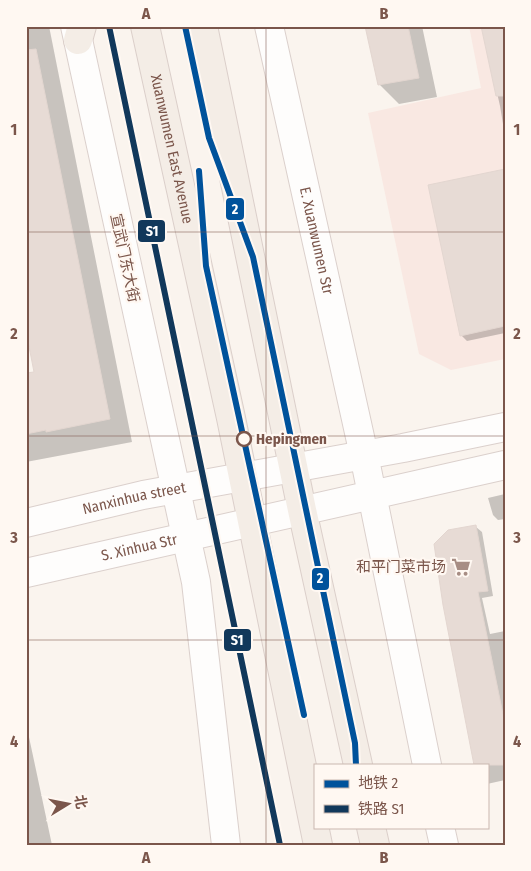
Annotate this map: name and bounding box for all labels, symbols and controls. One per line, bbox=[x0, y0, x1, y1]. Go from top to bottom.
text: A bbox=[141, 4, 151, 23]
text: B bbox=[380, 4, 389, 23]
street label: Xuanwumen East Avenue bbox=[147, 73, 197, 225]
text: 1 bbox=[11, 120, 17, 139]
text: 1 bbox=[514, 120, 520, 139]
street label: E. Xuanwumen Str bbox=[296, 185, 337, 297]
line badge: 2 bbox=[225, 197, 245, 221]
text: 2 bbox=[231, 201, 239, 218]
street label: 宣武门东大街 bbox=[107, 212, 143, 304]
line badge: S1 bbox=[137, 219, 166, 243]
text: S1 bbox=[146, 223, 158, 240]
text: 2 bbox=[9, 324, 18, 343]
text: 2 bbox=[512, 324, 521, 343]
place label: Hepingmen bbox=[256, 430, 327, 448]
marker: Hepingmen bbox=[236, 431, 252, 447]
street label: Nanxinhua street bbox=[81, 478, 187, 518]
text: 3 bbox=[9, 528, 18, 547]
text: 3 bbox=[512, 528, 521, 547]
street label: S. Xinhua Str bbox=[99, 530, 180, 565]
supermarket icon: 和平门菜市场 bbox=[450, 556, 472, 578]
place label: 和平门菜市场 bbox=[356, 558, 446, 576]
line badge: 2 bbox=[311, 567, 330, 591]
text: 2 bbox=[316, 570, 324, 587]
line badge: S1 bbox=[223, 628, 252, 652]
text: S1 bbox=[231, 632, 243, 649]
text: 4 bbox=[10, 732, 18, 751]
text: 4 bbox=[513, 732, 521, 751]
legend bbox=[314, 764, 488, 828]
text: 地铁 2 bbox=[358, 774, 399, 792]
north arrow bbox=[42, 778, 92, 828]
text: 北 bbox=[71, 793, 90, 810]
text: 铁路 S1 bbox=[358, 800, 404, 818]
text: A bbox=[141, 848, 151, 867]
text: B bbox=[380, 848, 389, 867]

